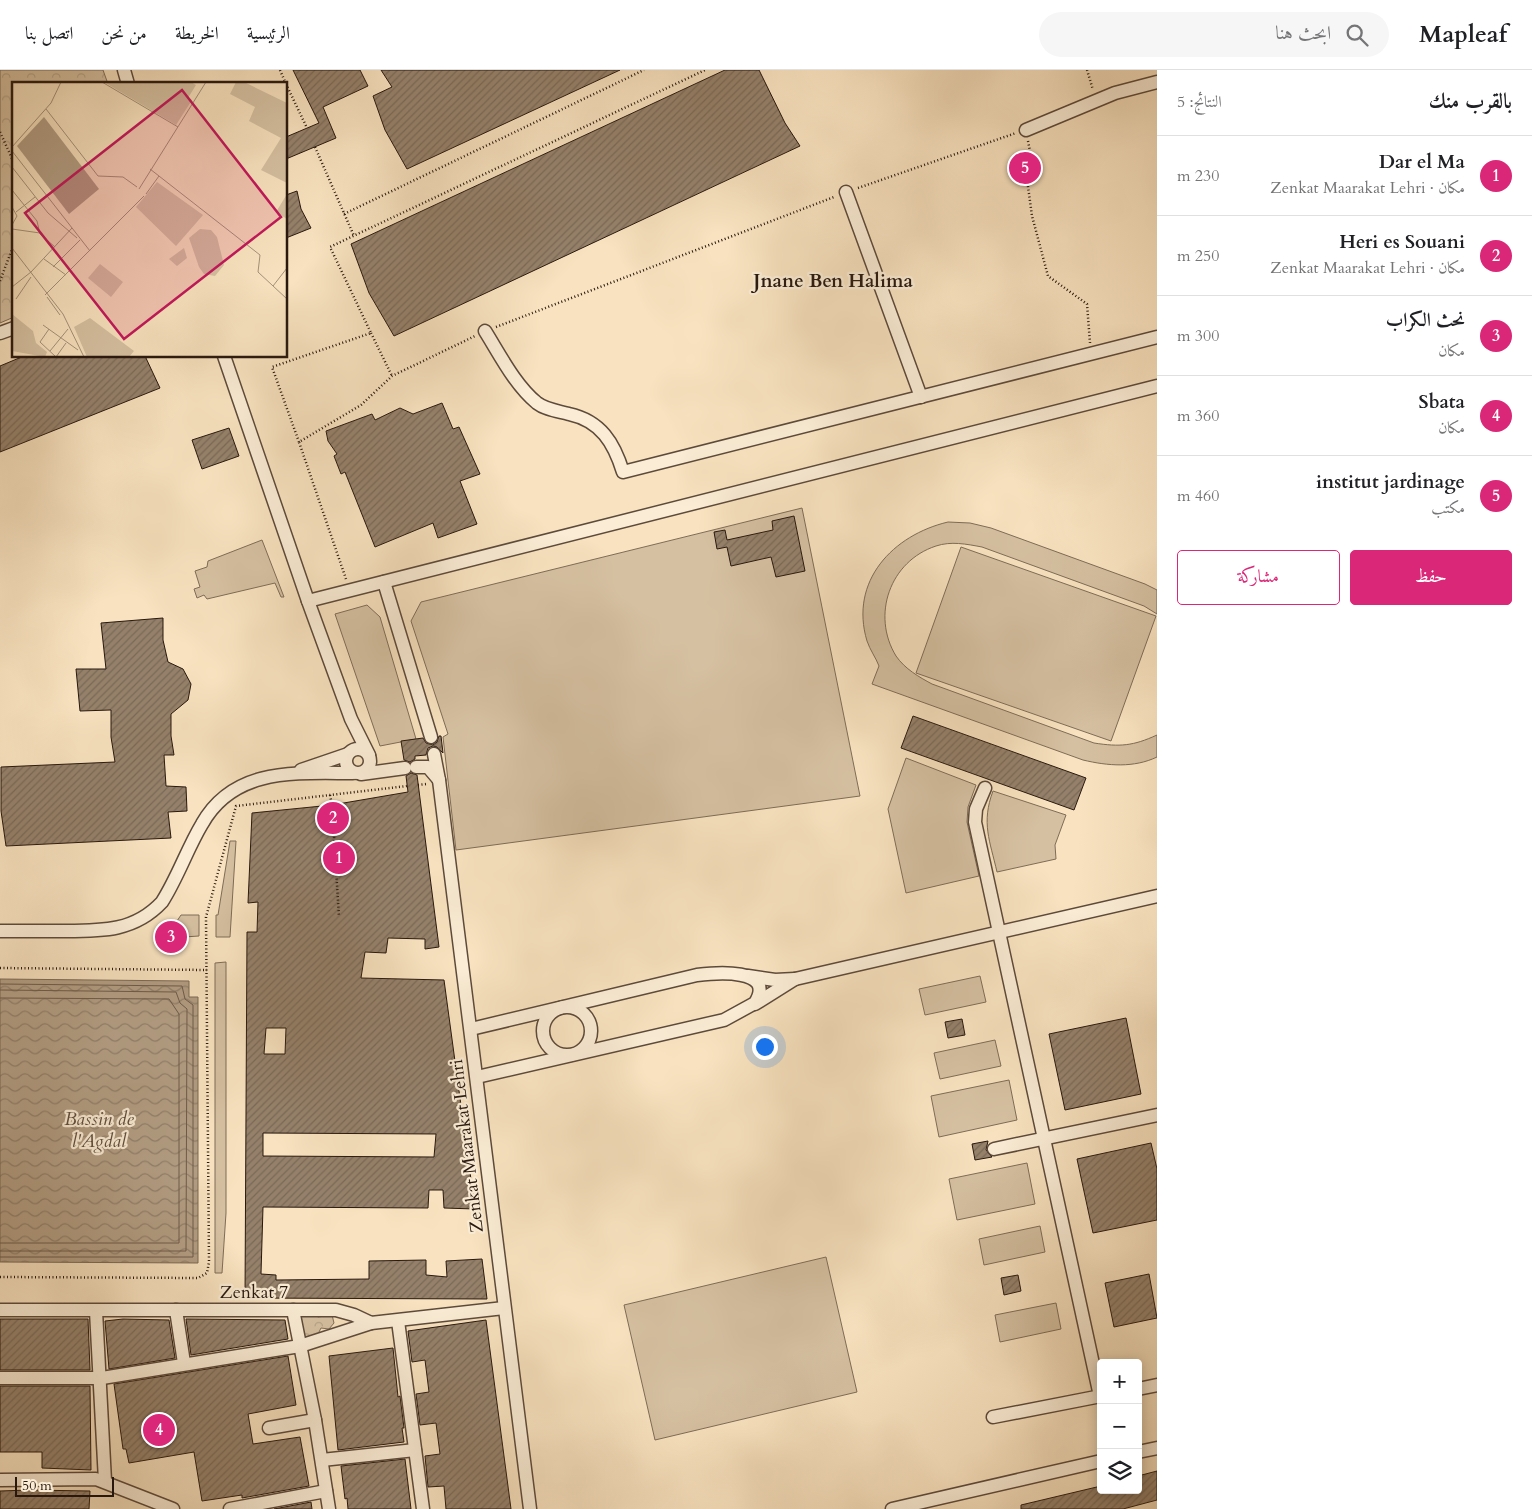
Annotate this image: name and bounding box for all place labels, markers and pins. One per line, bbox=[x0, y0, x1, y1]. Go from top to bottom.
pin: 5 bbox=[1009, 149, 1041, 187]
pin: 2 bbox=[317, 799, 349, 837]
pin: 1 bbox=[323, 839, 355, 877]
pin: 3 bbox=[155, 918, 187, 956]
pin: 4 bbox=[143, 1411, 175, 1449]

